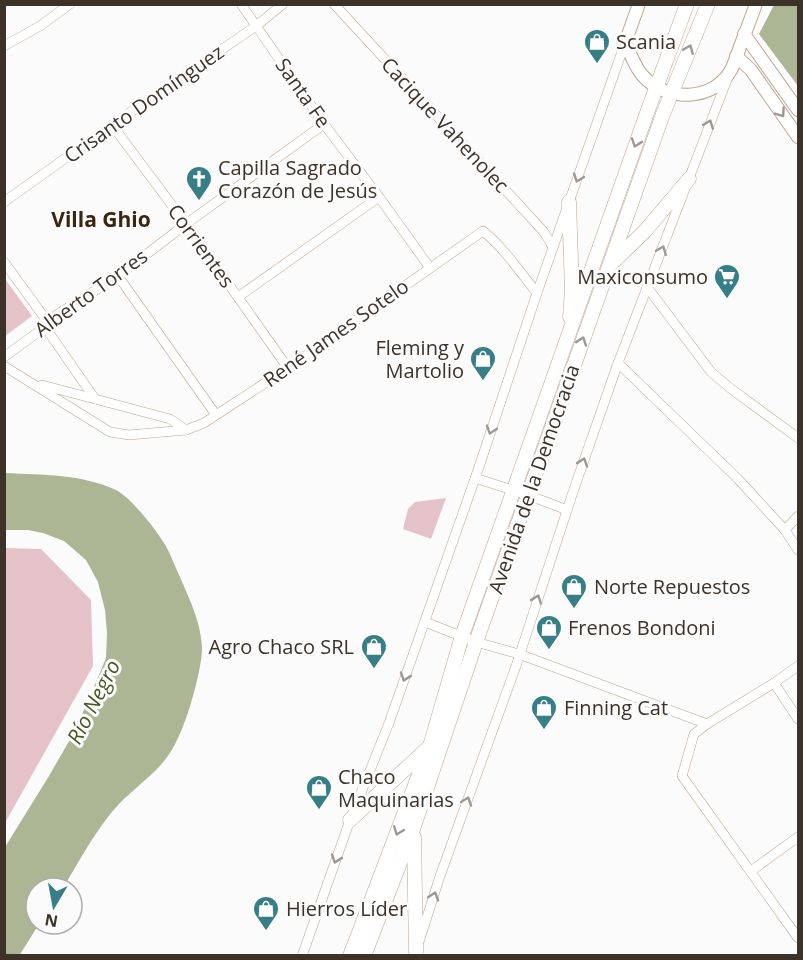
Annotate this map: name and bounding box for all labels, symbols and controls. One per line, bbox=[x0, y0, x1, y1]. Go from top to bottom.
shop icon: Scania bbox=[582, 27, 612, 65]
place label: Scania bbox=[616, 28, 676, 55]
street label: Crisanto Domínguez bbox=[58, 38, 229, 169]
one-way arrow bbox=[682, 44, 694, 55]
street label: Cacique Vahenolec bbox=[375, 51, 515, 198]
street label: Santa Fe bbox=[270, 52, 337, 133]
one-way arrow bbox=[774, 106, 785, 117]
one-way arrow bbox=[702, 120, 714, 131]
one-way arrow bbox=[631, 137, 644, 148]
place label: Capilla Sagrado Corazón de Jesús bbox=[218, 154, 377, 204]
church icon: Capilla Sagrado Corazón de Jesús bbox=[184, 164, 214, 202]
one-way arrow bbox=[572, 172, 585, 183]
street label: Corrientes bbox=[162, 198, 241, 293]
district label: Villa Ghio bbox=[51, 205, 151, 233]
street label: Alberto Torres bbox=[29, 242, 153, 343]
one-way arrow bbox=[655, 245, 667, 256]
supermarket icon: Maxiconsumo bbox=[712, 262, 742, 300]
place label: Maxiconsumo bbox=[577, 263, 708, 290]
street label: René James Sotelo bbox=[258, 272, 414, 393]
place label: Fleming y Martolio bbox=[375, 334, 465, 384]
one-way arrow bbox=[575, 336, 588, 347]
shop icon: Fleming y Martolio bbox=[468, 344, 498, 382]
street label: Avenida de la Democracia bbox=[482, 361, 585, 597]
one-way arrow bbox=[486, 424, 498, 435]
one-way arrow bbox=[576, 457, 589, 468]
shop icon: Norte Repuestos bbox=[559, 572, 589, 610]
place label: Norte Repuestos bbox=[594, 573, 750, 600]
one-way arrow bbox=[530, 594, 543, 605]
shop icon: Frenos Bondoni bbox=[534, 613, 564, 651]
place label: Frenos Bondoni bbox=[568, 614, 716, 641]
shop icon: Agro Chaco SRL bbox=[359, 632, 389, 670]
place label: Agro Chaco SRL bbox=[209, 633, 354, 660]
water label: Río Negro bbox=[60, 655, 126, 748]
one-way arrow bbox=[400, 671, 413, 682]
shop icon: Finning Cat bbox=[529, 693, 559, 731]
place label: Finning Cat bbox=[564, 694, 668, 721]
place label: Chaco Maquinarias bbox=[338, 763, 454, 813]
shop icon: Chaco Maquinarias bbox=[304, 773, 334, 811]
one-way arrow bbox=[460, 796, 473, 807]
one-way arrow bbox=[392, 825, 405, 836]
one-way arrow bbox=[331, 853, 344, 864]
north arrow bbox=[24, 876, 84, 936]
one-way arrow bbox=[427, 891, 439, 902]
shop icon: Hierros Líder bbox=[251, 894, 281, 932]
place label: Hierros Líder bbox=[286, 895, 407, 922]
text: N bbox=[43, 909, 60, 933]

